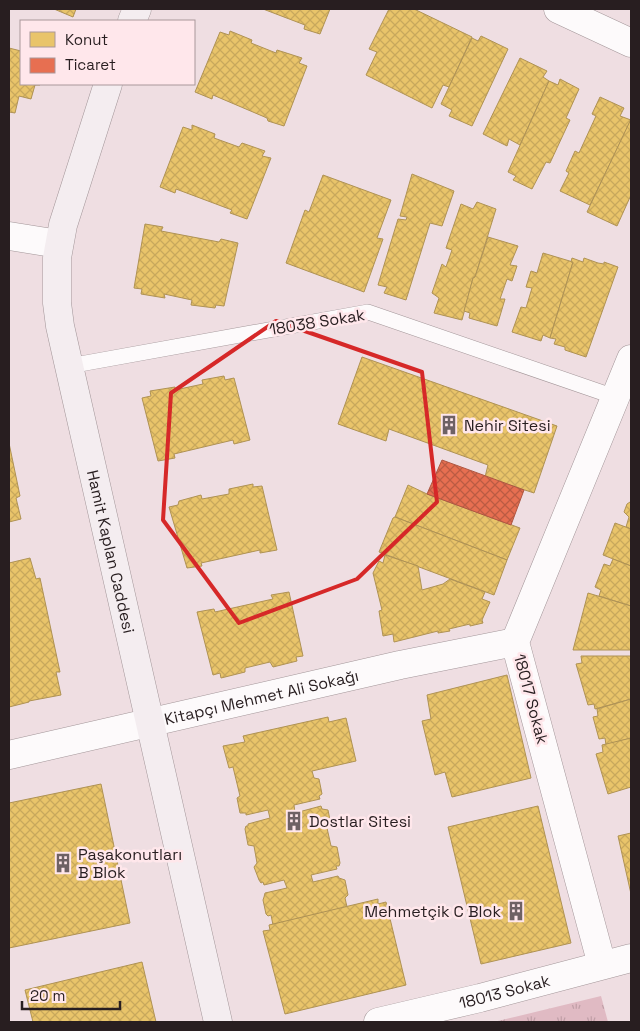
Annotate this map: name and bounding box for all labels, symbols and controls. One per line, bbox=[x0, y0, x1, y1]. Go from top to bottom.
legend bbox=[20, 20, 195, 85]
text: Konut bbox=[65, 30, 108, 49]
text: Ticaret bbox=[65, 55, 116, 74]
street label: 18038 Sokak bbox=[268, 304, 367, 340]
building icon: Nehir Sitesi bbox=[438, 414, 460, 436]
place label: Nehir Sitesi bbox=[464, 415, 551, 436]
street label: Hamit Kaplan Caddesi bbox=[82, 468, 140, 635]
street label: 18017 Sokak bbox=[509, 652, 553, 747]
street label: Kitapçı Mehmet Ali Sokağı bbox=[162, 664, 361, 729]
building icon: Dostlar Sitesi bbox=[283, 810, 305, 832]
place label: Dostlar Sitesi bbox=[309, 811, 411, 832]
place label: Paşakonutları B Blok bbox=[78, 844, 182, 883]
building icon: Paşakonutları B Blok bbox=[52, 852, 74, 874]
building icon: Mehmetçik C Blok bbox=[505, 900, 527, 922]
place label: Mehmetçik C Blok bbox=[364, 901, 501, 922]
street label: 18013 Sokak bbox=[457, 969, 553, 1013]
scale bar bbox=[22, 978, 120, 1010]
text: 20 m bbox=[30, 986, 65, 1005]

